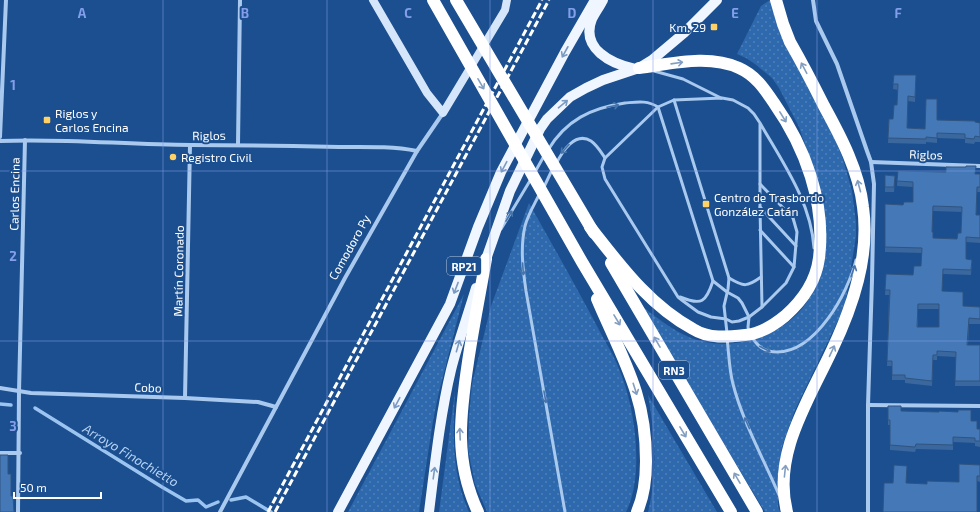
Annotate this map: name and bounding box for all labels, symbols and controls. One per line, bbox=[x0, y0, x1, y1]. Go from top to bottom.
text: A bbox=[78, 5, 87, 21]
text: B bbox=[241, 5, 249, 21]
text: C bbox=[404, 5, 412, 21]
text: D bbox=[568, 5, 577, 21]
text: E bbox=[731, 5, 739, 21]
text: F bbox=[894, 5, 902, 21]
place label: Km. 29 bbox=[669, 20, 706, 34]
marker: Km. 29 bbox=[709, 22, 719, 32]
one-way arrow bbox=[560, 46, 568, 58]
one-way arrow bbox=[670, 59, 683, 67]
one-way arrow bbox=[800, 62, 808, 74]
text: 1 bbox=[10, 77, 16, 93]
one-way arrow bbox=[477, 78, 485, 90]
one-way arrow bbox=[557, 99, 568, 108]
one-way arrow bbox=[606, 101, 619, 109]
place label: Riglos y Carlos Encina bbox=[55, 106, 129, 134]
one-way arrow bbox=[779, 111, 788, 122]
marker: Riglos y Carlos Encina bbox=[42, 115, 52, 125]
street label: Riglos bbox=[192, 128, 226, 142]
one-way arrow bbox=[561, 144, 570, 155]
street label: Riglos bbox=[909, 146, 943, 162]
place label: Registro Civil bbox=[181, 150, 252, 164]
marker: Registro Civil bbox=[168, 152, 178, 162]
street label: Carlos Encina bbox=[6, 157, 22, 231]
one-way arrow bbox=[500, 161, 507, 173]
one-way arrow bbox=[855, 179, 862, 192]
place label: Centro de Trasbordo González Catán bbox=[714, 190, 824, 218]
marker: Centro de Trasbordo González Catán bbox=[701, 199, 711, 209]
street label: Comodoro Py bbox=[325, 211, 373, 282]
one-way arrow bbox=[505, 211, 513, 222]
street label: Martín Coronado bbox=[170, 225, 186, 317]
text: 2 bbox=[9, 248, 17, 264]
road number: RP21 bbox=[447, 257, 481, 275]
one-way arrow bbox=[520, 262, 527, 275]
one-way arrow bbox=[849, 266, 857, 278]
one-way arrow bbox=[452, 281, 460, 293]
one-way arrow bbox=[613, 314, 621, 326]
one-way arrow bbox=[653, 336, 661, 348]
one-way arrow bbox=[455, 339, 462, 352]
one-way arrow bbox=[829, 345, 836, 357]
one-way arrow bbox=[758, 346, 770, 353]
road number: RN3 bbox=[659, 361, 689, 379]
street label: Cobo bbox=[134, 380, 162, 394]
one-way arrow bbox=[632, 382, 639, 395]
one-way arrow bbox=[541, 390, 549, 403]
one-way arrow bbox=[393, 397, 400, 409]
text: 3 bbox=[9, 418, 17, 434]
one-way arrow bbox=[743, 418, 750, 430]
water label: Arroyo Finochietto bbox=[79, 420, 182, 490]
one-way arrow bbox=[680, 426, 688, 438]
one-way arrow bbox=[457, 428, 464, 441]
one-way arrow bbox=[781, 465, 788, 478]
one-way arrow bbox=[430, 467, 438, 480]
one-way arrow bbox=[733, 472, 741, 484]
scale bar bbox=[14, 474, 101, 500]
text: 50 m bbox=[20, 480, 47, 494]

